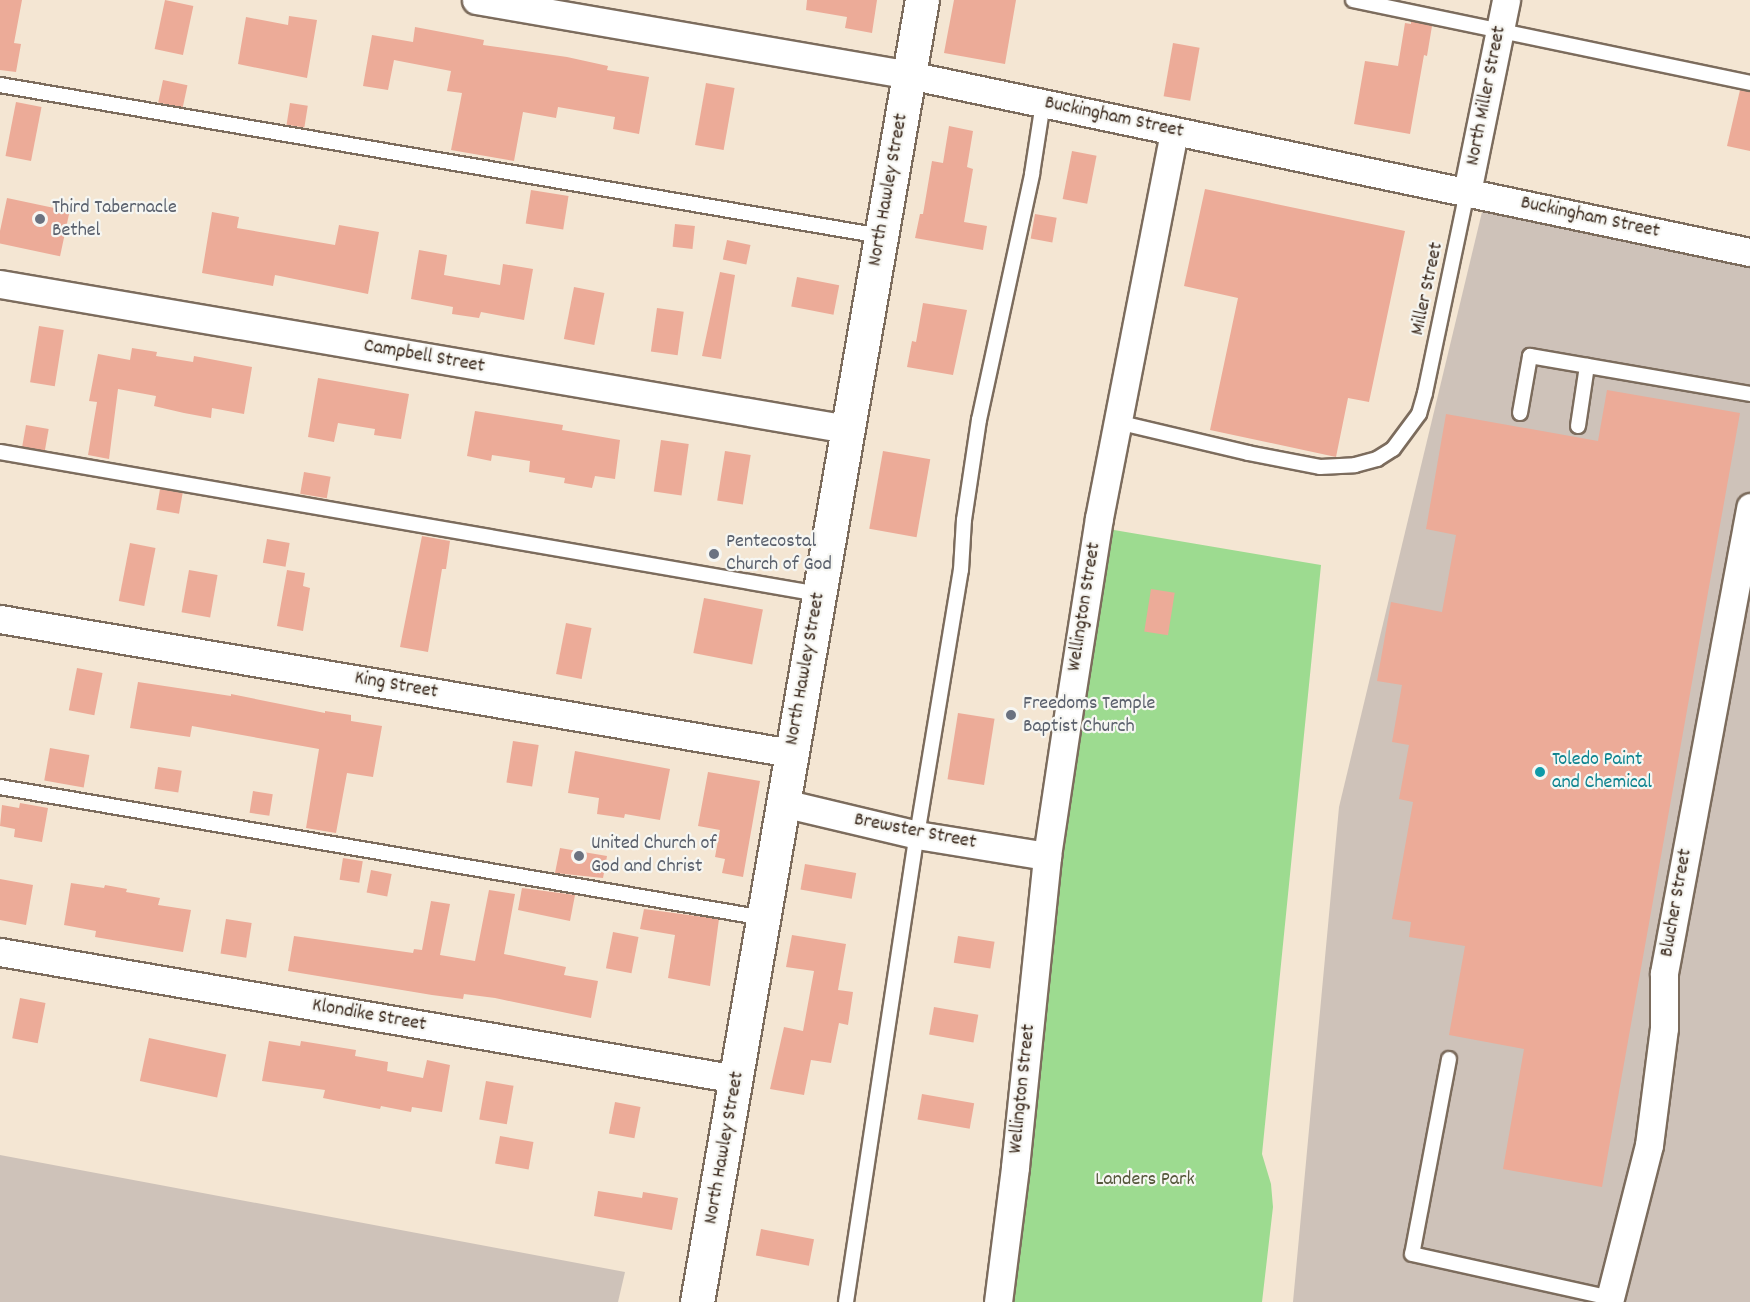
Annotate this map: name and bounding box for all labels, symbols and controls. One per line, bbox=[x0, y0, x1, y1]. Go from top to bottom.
street label: North Miller Street bbox=[1462, 24, 1512, 168]
street label: Buckingham Street bbox=[1042, 92, 1186, 144]
street label: North Hawley Street bbox=[864, 112, 914, 268]
street label: Buckingham Street bbox=[1518, 192, 1662, 244]
place label: Third Tabernacle Bethel bbox=[52, 196, 177, 243]
marker: Third Tabernacle Bethel bbox=[33, 212, 47, 226]
street label: Miller Street bbox=[1406, 240, 1450, 338]
street label: Campbell Street bbox=[362, 335, 486, 379]
place label: Pentecostal Church of God bbox=[726, 530, 832, 577]
street label: Wellington Street bbox=[1063, 541, 1107, 673]
marker: Pentecostal Church of God bbox=[707, 547, 721, 561]
street label: North Hawley Street bbox=[781, 591, 831, 747]
street label: King Street bbox=[353, 667, 439, 705]
place label: Freedoms Temple Baptist Church bbox=[1023, 692, 1155, 739]
marker: Freedoms Temple Baptist Church bbox=[1004, 708, 1018, 722]
place label: Toledo Paint and Chemical bbox=[1552, 748, 1652, 795]
marker: Toledo Paint and Chemical bbox=[1533, 765, 1547, 779]
street label: Brewster Street bbox=[852, 808, 978, 856]
place label: United Church of God and Christ bbox=[591, 832, 716, 879]
street label: Blucher Street bbox=[1656, 847, 1698, 959]
marker: United Church of God and Christ bbox=[572, 849, 586, 863]
street label: Klondike Street bbox=[310, 994, 428, 1038]
street label: Wellington Street bbox=[1004, 1023, 1042, 1155]
street label: North Hawley Street bbox=[700, 1070, 750, 1226]
park label: Landers Park bbox=[1095, 1168, 1195, 1192]

